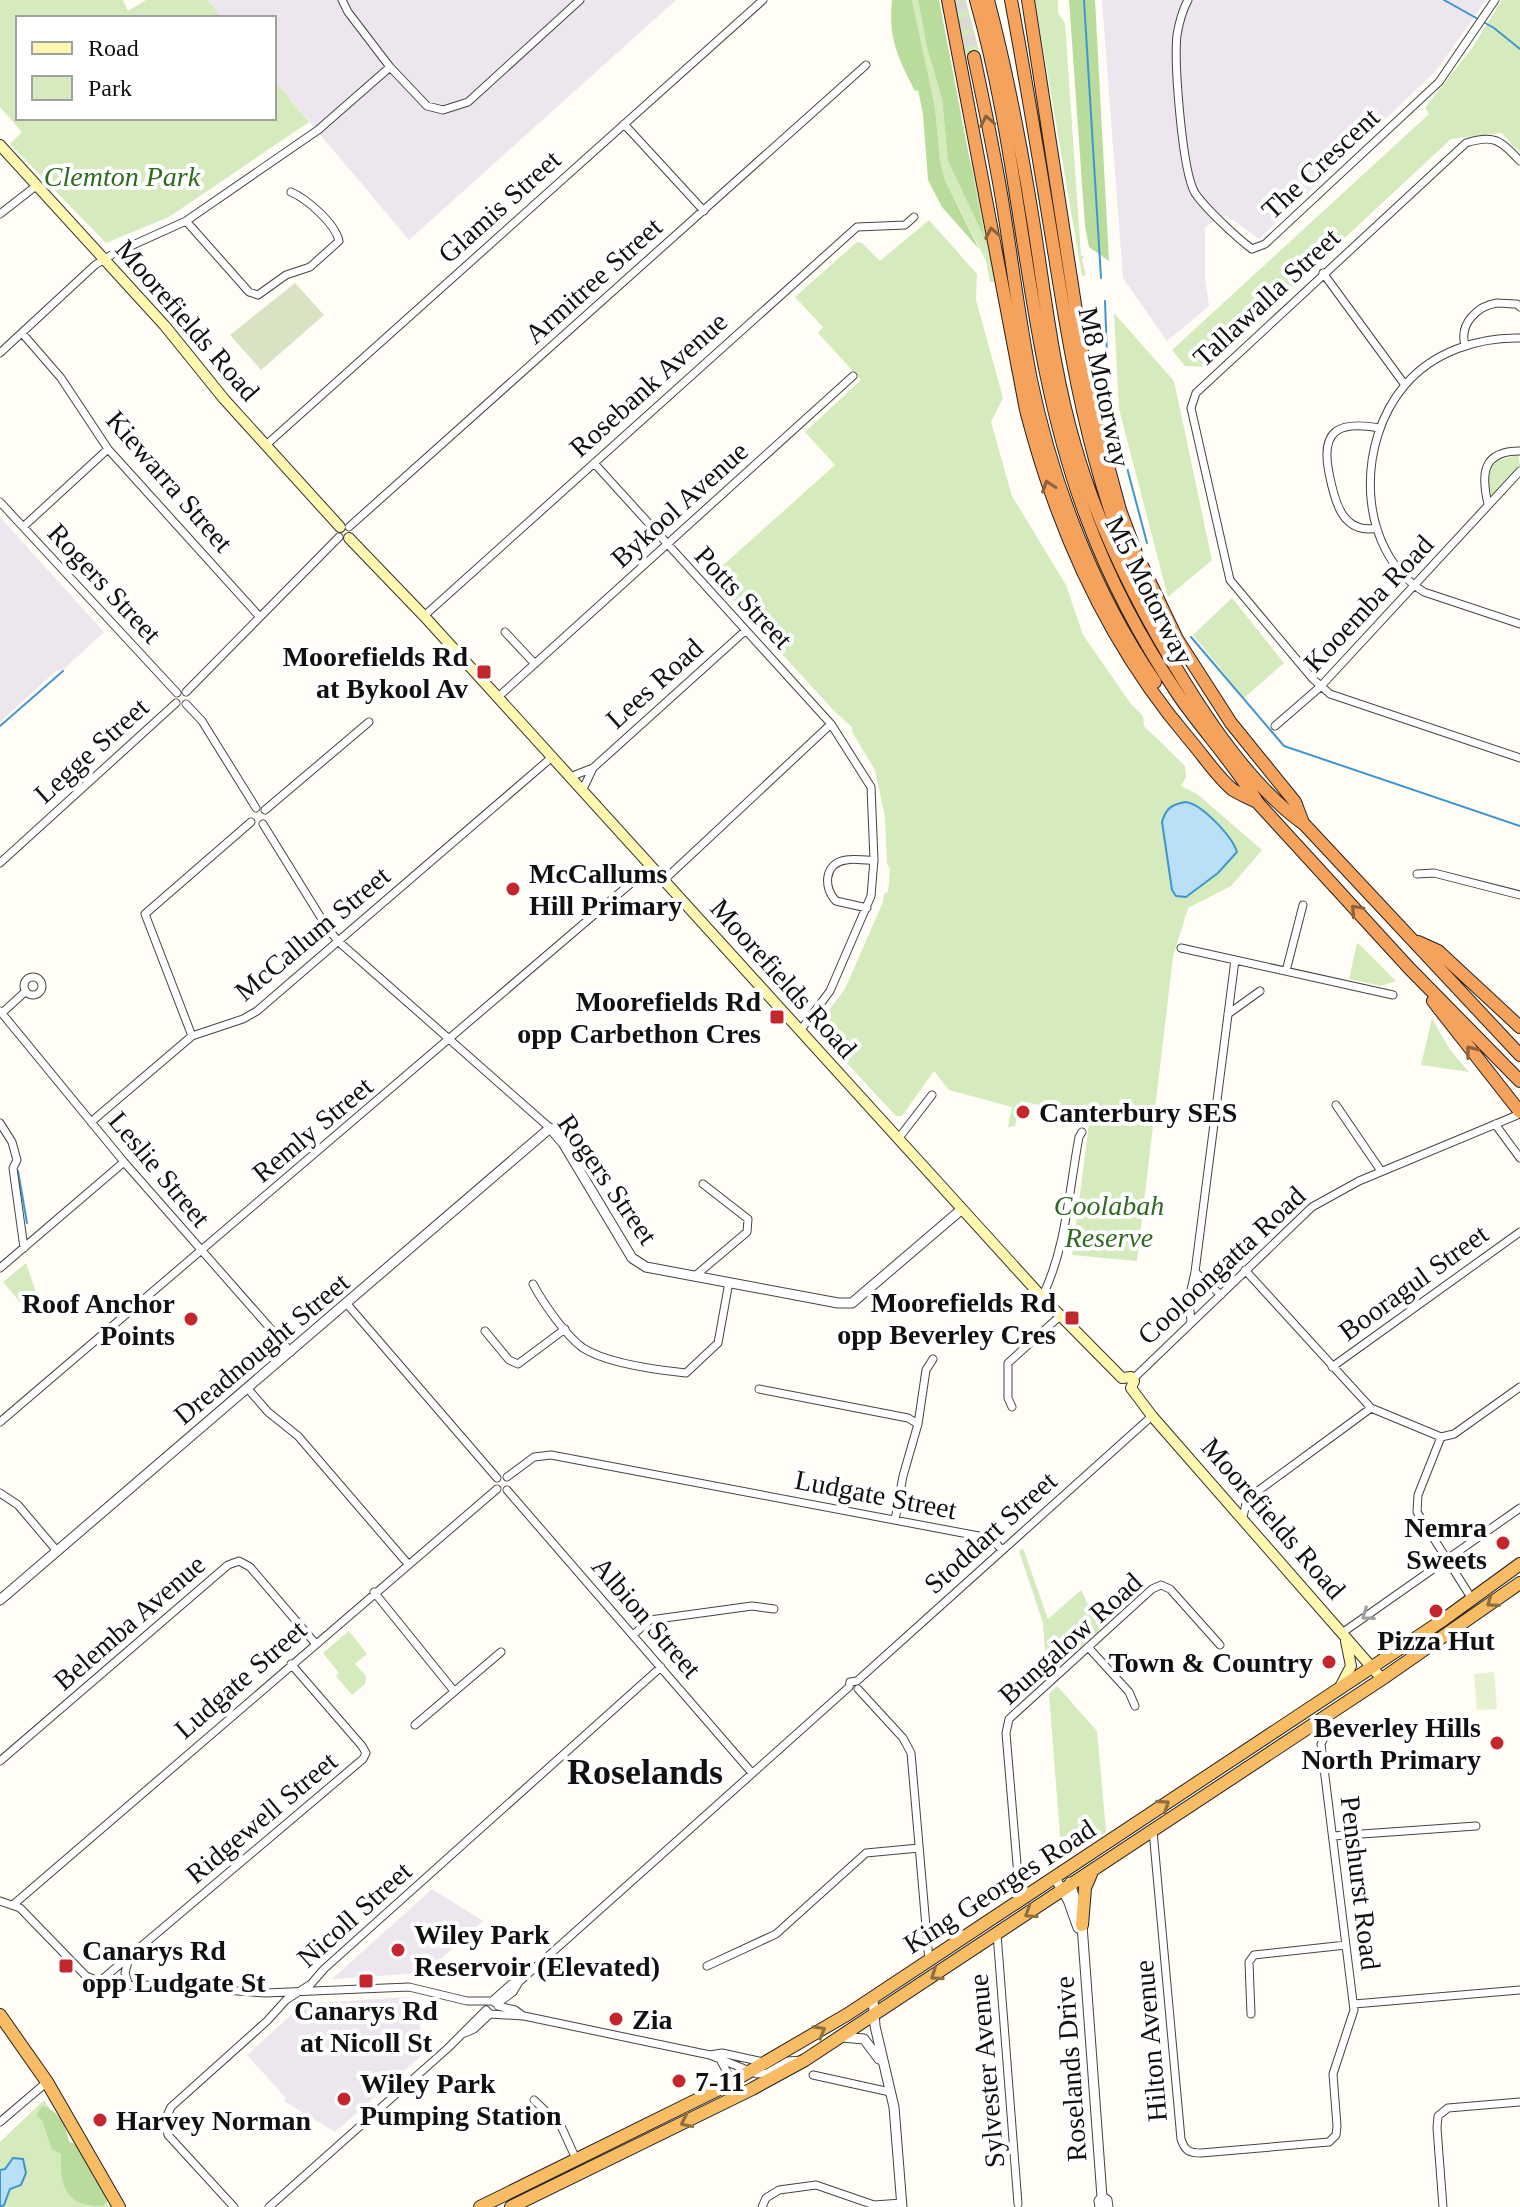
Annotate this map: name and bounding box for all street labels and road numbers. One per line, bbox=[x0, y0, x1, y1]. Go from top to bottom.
street label: The Crescent bbox=[1255, 101, 1385, 225]
street label: Glamis Street bbox=[432, 143, 567, 269]
street label: Armitree Street bbox=[519, 211, 668, 350]
street label: Tallawalla Street bbox=[1187, 222, 1346, 373]
street label: Moorefields Road bbox=[109, 234, 266, 407]
street label: M8 Motorway bbox=[1072, 304, 1137, 470]
street label: Rosebank Avenue bbox=[563, 306, 733, 463]
street label: Kiewarra Street bbox=[100, 405, 239, 558]
street label: Bykool Avenue bbox=[605, 435, 754, 574]
street label: M5 Motorway bbox=[1099, 511, 1200, 670]
street label: Rogers Street bbox=[42, 517, 168, 650]
street label: Kooemba Road bbox=[1297, 529, 1439, 678]
street label: Potts Street bbox=[689, 540, 799, 655]
street label: Lees Road bbox=[600, 632, 709, 735]
street label: Legge Street bbox=[28, 691, 155, 809]
street label: McCallum Street bbox=[229, 860, 396, 1007]
street label: Moorefields Road bbox=[704, 893, 863, 1064]
street label: Remly Street bbox=[246, 1070, 379, 1188]
street label: Leslie Street bbox=[103, 1105, 217, 1233]
street label: Rogers Street bbox=[551, 1108, 664, 1250]
street label: Cooloongatta Road bbox=[1131, 1180, 1311, 1351]
street label: Booragul Street bbox=[1333, 1218, 1494, 1347]
street label: Dreadnought Street bbox=[168, 1266, 355, 1430]
street label: Moorefields Road bbox=[1195, 1432, 1352, 1605]
street label: Ludgate Street bbox=[792, 1464, 960, 1525]
street label: Stoddart Street bbox=[918, 1465, 1063, 1600]
street label: Belemba Avenue bbox=[47, 1548, 211, 1696]
street label: Albion Street bbox=[586, 1551, 708, 1684]
street label: Bungalow Road bbox=[993, 1566, 1148, 1711]
street label: Ludgate Street bbox=[168, 1614, 313, 1745]
street label: Ridgewell Street bbox=[180, 1745, 343, 1889]
street label: Penshurst Road bbox=[1334, 1794, 1387, 1972]
street label: King Georges Road bbox=[898, 1813, 1101, 1960]
street label: Nicoll Street bbox=[291, 1855, 418, 1973]
street label: Hilton Avenue bbox=[1128, 1959, 1173, 2123]
street label: Sylvester Avenue bbox=[963, 1973, 1010, 2169]
street label: Roselands Drive bbox=[1049, 1975, 1092, 2163]

